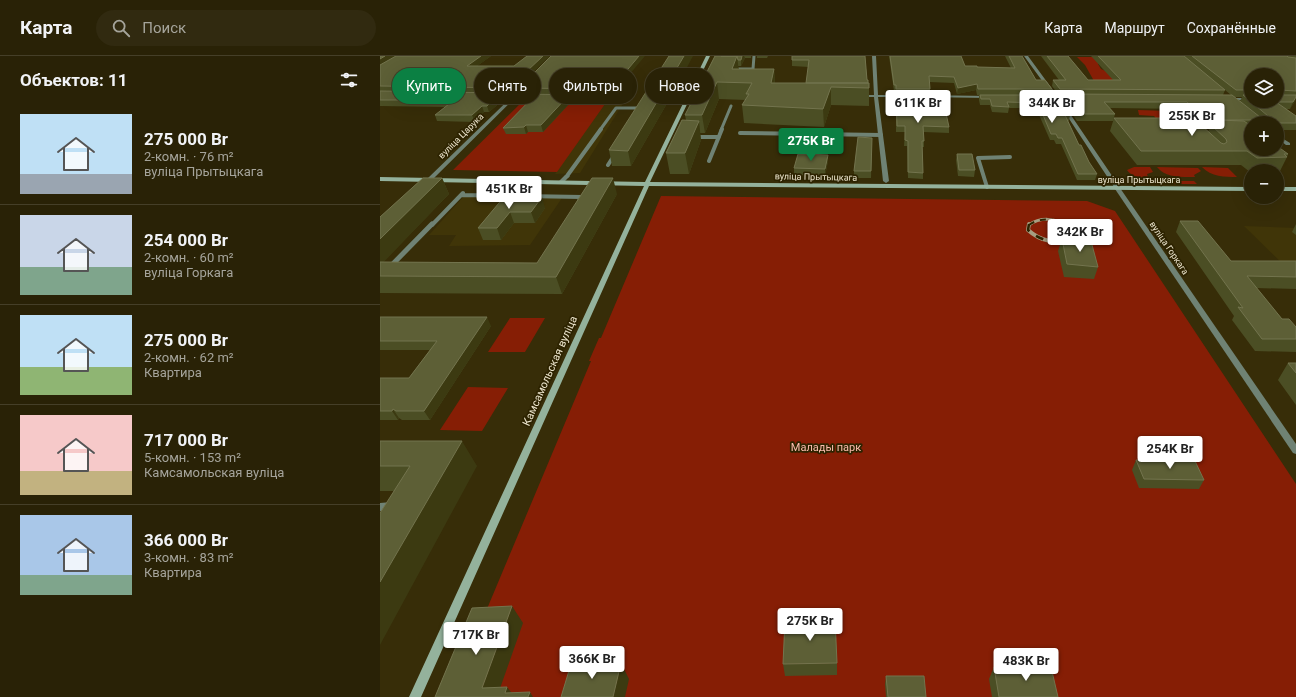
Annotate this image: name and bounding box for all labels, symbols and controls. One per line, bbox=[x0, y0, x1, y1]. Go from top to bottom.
search box bbox=[96, 10, 376, 46]
text: Карта bbox=[20, 16, 72, 39]
icon: search bbox=[110, 17, 132, 39]
text: Поиск bbox=[142, 19, 186, 37]
text: Карта bbox=[1044, 20, 1083, 36]
text: Маршрут bbox=[1105, 20, 1165, 36]
text: Сохранённые bbox=[1187, 20, 1276, 36]
chip: Купить bbox=[392, 68, 466, 104]
chip: Снять bbox=[474, 68, 541, 104]
chip: Фильтры bbox=[549, 68, 637, 104]
chip: Новое bbox=[645, 68, 714, 104]
map controls bbox=[1244, 68, 1284, 204]
button: layers bbox=[1244, 68, 1284, 108]
icon: filters bbox=[338, 69, 360, 91]
text: Объектов: 11 bbox=[20, 70, 127, 90]
pin: 611K Br bbox=[881, 90, 955, 124]
pin: 344K Br bbox=[1015, 90, 1089, 124]
text: 611K Br bbox=[895, 95, 941, 110]
text: 344K Br bbox=[1029, 95, 1075, 110]
pin: 255K Br bbox=[1155, 103, 1229, 137]
text: 255K Br bbox=[1169, 108, 1215, 123]
street label: вуліца Царука bbox=[436, 111, 486, 161]
button: + bbox=[1244, 116, 1284, 156]
pin: 275K Br bbox=[774, 128, 848, 162]
text: 275 000 Br bbox=[144, 129, 228, 149]
icon: home bbox=[52, 130, 100, 178]
text: 275K Br bbox=[788, 133, 834, 148]
text: 2-комн. · 76 m² bbox=[144, 149, 234, 164]
text: вуліца Прытыцкага bbox=[144, 164, 263, 179]
button: − bbox=[1244, 164, 1284, 204]
street label: вуліца Прытыцкага bbox=[775, 171, 857, 183]
street label: вуліца Прытыцкага bbox=[1098, 175, 1180, 185]
pin: 451K Br bbox=[472, 176, 546, 210]
text: 451K Br bbox=[486, 181, 532, 196]
pin: 342K Br bbox=[1043, 219, 1117, 253]
street label: вуліца Горкага bbox=[1148, 220, 1190, 277]
text: 342K Br bbox=[1057, 224, 1103, 239]
text: 254 000 Br bbox=[144, 230, 228, 250]
icon: home bbox=[52, 231, 100, 279]
text: 2-комн. · 60 m² bbox=[144, 250, 234, 265]
text: вуліца Горкага bbox=[144, 265, 233, 280]
street label: Камсамольская вуліца bbox=[520, 314, 580, 428]
text: 275 000 Br bbox=[144, 330, 228, 350]
icon: home bbox=[52, 331, 100, 379]
text: 2-комн. · 62 m² bbox=[144, 350, 234, 365]
text: Квартира bbox=[144, 365, 202, 380]
text: 717 000 Br bbox=[144, 430, 228, 450]
icon: home bbox=[52, 431, 100, 479]
pin: 254K Br bbox=[1133, 436, 1207, 470]
park label: Малады парк bbox=[791, 441, 861, 454]
text: 254K Br bbox=[1147, 441, 1193, 456]
text: 5-комн. · 153 m² bbox=[144, 450, 241, 465]
text: Камсамольская вуліца bbox=[144, 465, 284, 480]
text: 366 000 Br bbox=[144, 530, 228, 550]
icon: home bbox=[52, 531, 100, 579]
text: 3-комн. · 83 m² bbox=[144, 550, 234, 565]
text: Квартира bbox=[144, 565, 202, 580]
pin: 275K Br bbox=[773, 608, 847, 642]
text: 275K Br bbox=[787, 613, 833, 628]
pin: 717K Br bbox=[439, 622, 513, 656]
text: 717K Br bbox=[453, 627, 499, 642]
pin: 366K Br bbox=[555, 646, 629, 680]
pin: 483K Br bbox=[989, 648, 1063, 682]
text: 366K Br bbox=[569, 651, 615, 666]
text: 483K Br bbox=[1003, 653, 1049, 668]

